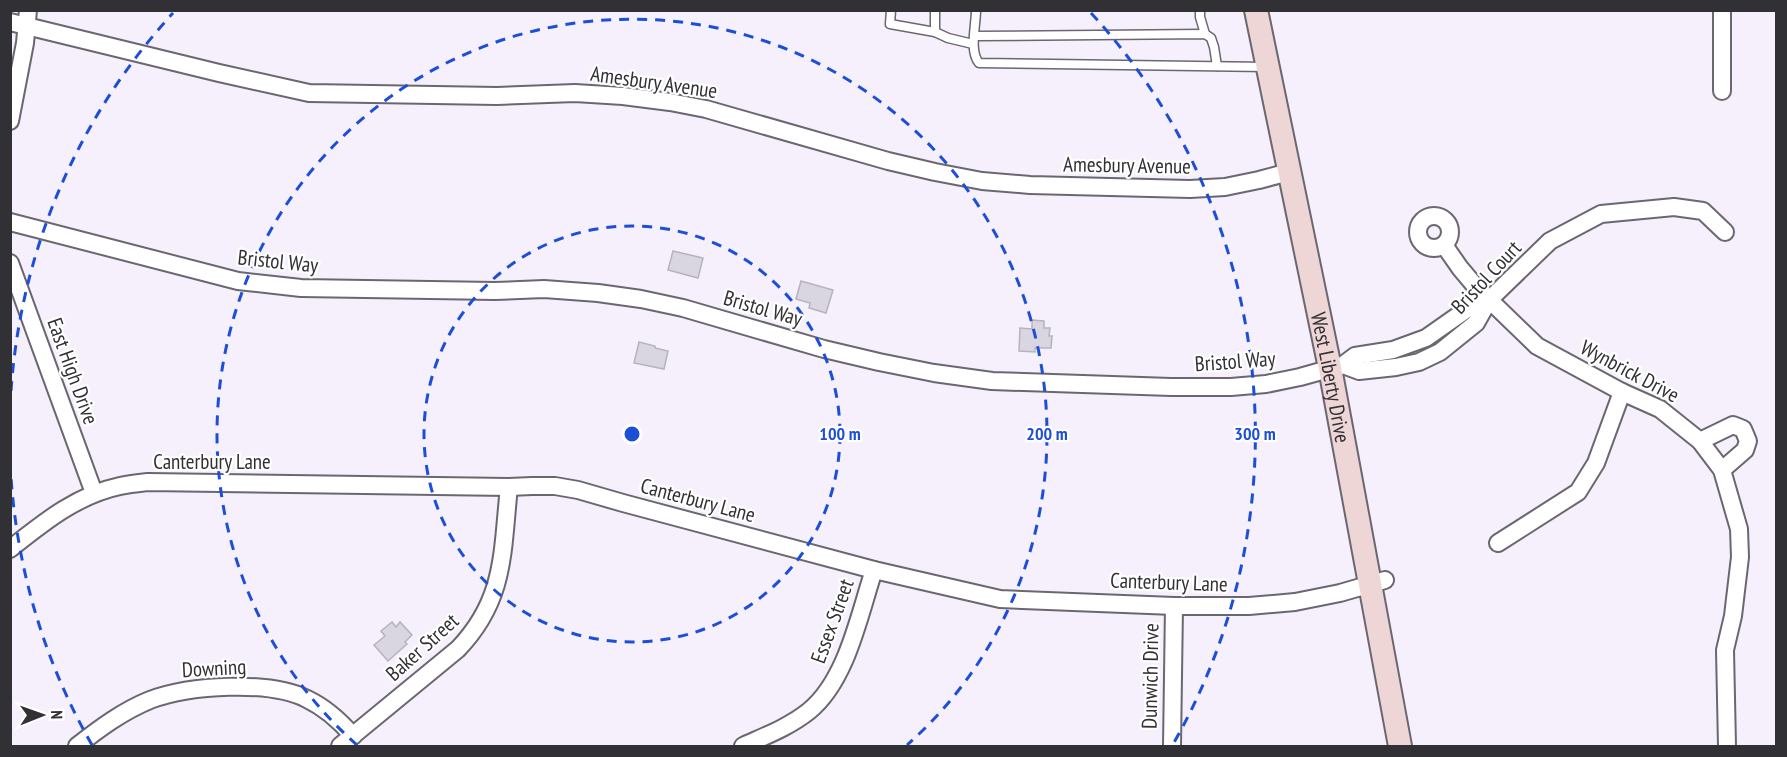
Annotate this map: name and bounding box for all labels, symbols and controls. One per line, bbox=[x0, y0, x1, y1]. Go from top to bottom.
street label: Amesbury Avenue bbox=[589, 60, 719, 104]
street label: Amesbury Avenue bbox=[1063, 150, 1191, 180]
street label: Bristol Court bbox=[1445, 235, 1527, 319]
street label: Bristol Way bbox=[236, 243, 320, 279]
street label: Bristol Way bbox=[720, 284, 806, 332]
street label: West Liberty Drive bbox=[1305, 310, 1357, 445]
street label: East High Drive bbox=[41, 314, 105, 428]
street label: Wynbrick Drive bbox=[1576, 334, 1684, 408]
street label: Bristol Way bbox=[1194, 345, 1276, 377]
text: 100 m bbox=[819, 422, 861, 445]
text: 200 m bbox=[1026, 422, 1068, 445]
text: 300 m bbox=[1234, 422, 1276, 445]
centre of rings bbox=[622, 424, 642, 444]
street label: Canterbury Lane bbox=[153, 448, 271, 475]
street label: Canterbury Lane bbox=[638, 472, 758, 528]
street label: Canterbury Lane bbox=[1110, 566, 1228, 598]
street label: Essex Street bbox=[804, 575, 860, 667]
street label: Baker Street bbox=[380, 607, 464, 687]
street label: Dunwich Drive bbox=[1136, 623, 1164, 729]
street label: Downing bbox=[181, 653, 247, 683]
north arrow bbox=[12, 685, 72, 745]
text: N bbox=[47, 710, 67, 719]

